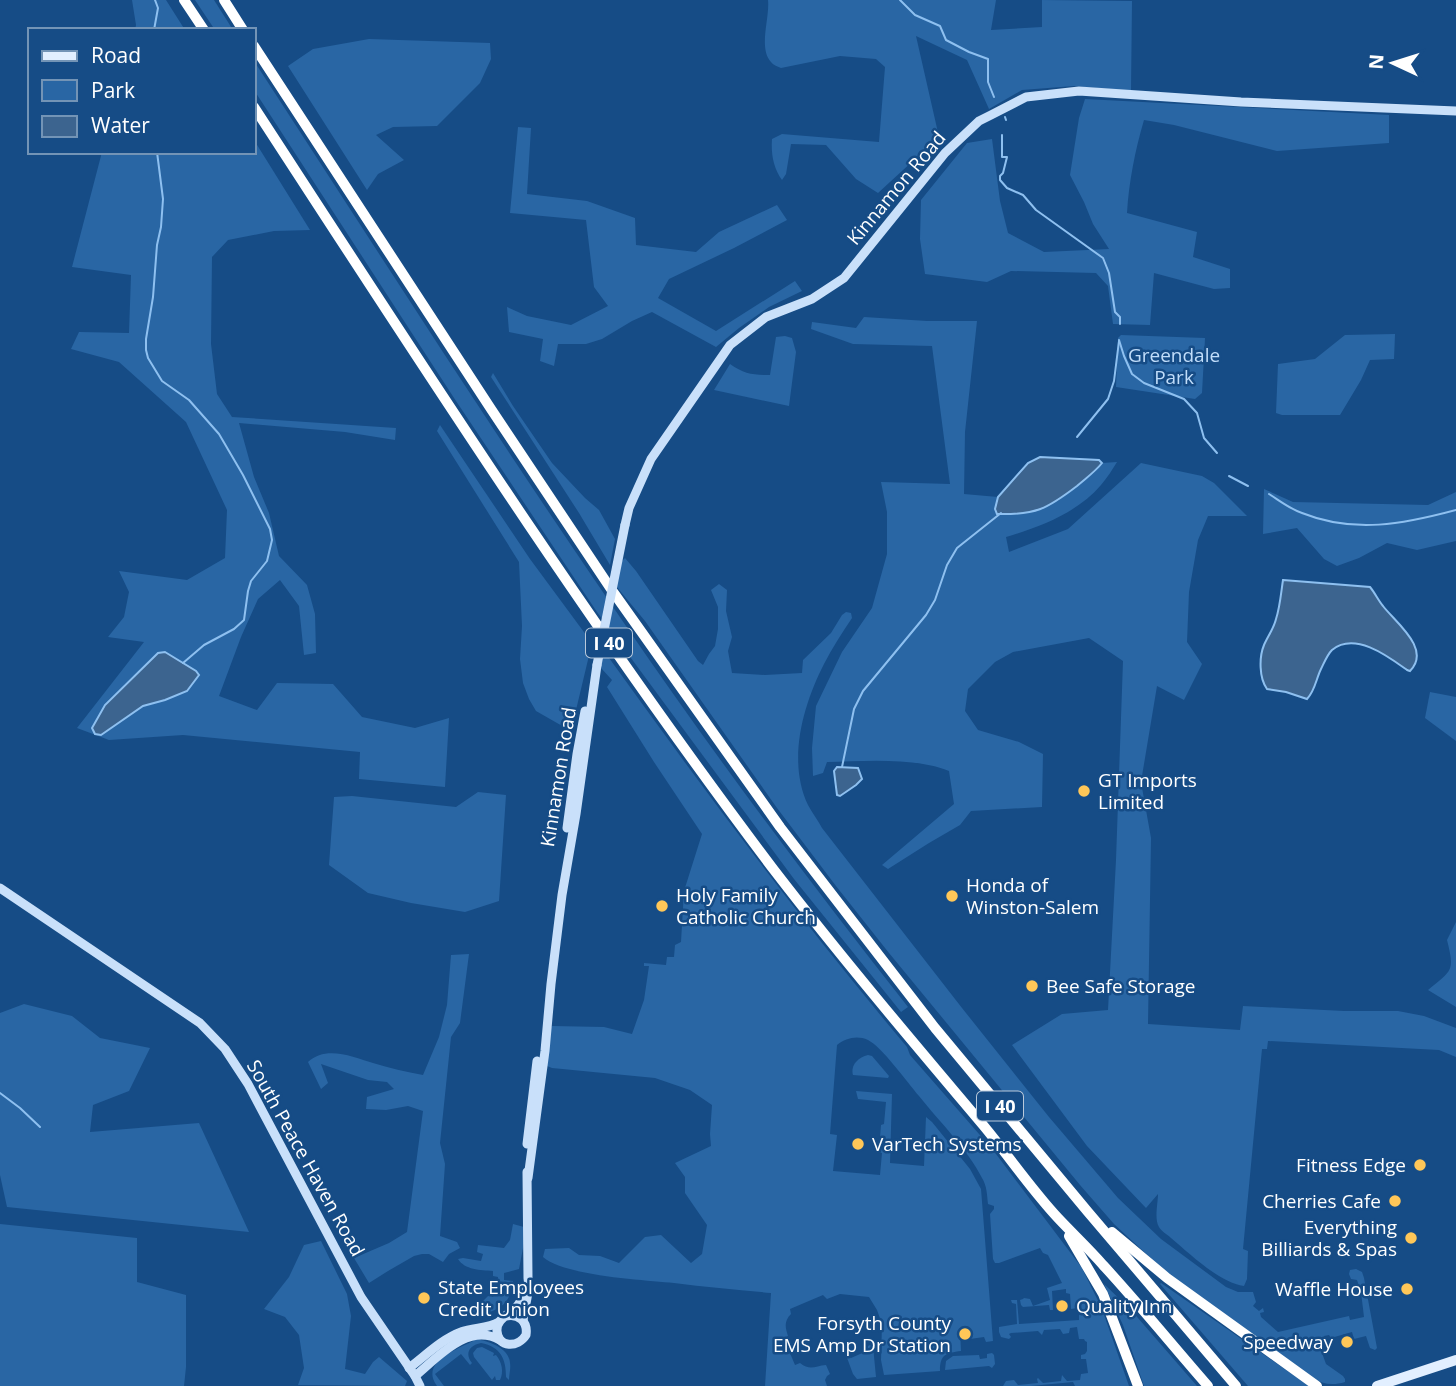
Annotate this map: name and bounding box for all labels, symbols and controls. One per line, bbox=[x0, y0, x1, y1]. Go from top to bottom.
legend bbox=[28, 28, 256, 154]
north arrow bbox=[1358, 28, 1428, 98]
text: Road bbox=[91, 41, 141, 69]
text: N bbox=[1363, 53, 1390, 70]
text: Park bbox=[91, 76, 135, 104]
text: Water bbox=[91, 111, 150, 139]
street label: Kinnamon Road bbox=[841, 126, 951, 250]
park label: Greendale Park bbox=[1128, 342, 1220, 390]
road number: I 40 bbox=[586, 628, 632, 658]
street label: Kinnamon Road bbox=[534, 705, 582, 849]
place label: GT Imports Limited bbox=[1098, 767, 1197, 815]
marker: GT Imports Limited bbox=[1076, 783, 1092, 799]
place label: Honda of Winston-Salem bbox=[966, 872, 1099, 920]
place label: Holy Family Catholic Church bbox=[676, 882, 816, 930]
marker: Honda of Winston-Salem bbox=[944, 888, 960, 904]
marker: Holy Family Catholic Church bbox=[654, 898, 670, 914]
place label: Bee Safe Storage bbox=[1046, 973, 1195, 999]
marker: Bee Safe Storage bbox=[1024, 978, 1040, 994]
street label: South Peace Haven Road bbox=[241, 1055, 371, 1261]
road number: I 40 bbox=[977, 1092, 1023, 1120]
place label: VarTech Systems bbox=[872, 1131, 1022, 1157]
marker: VarTech Systems bbox=[850, 1136, 866, 1152]
place label: Fitness Edge bbox=[1296, 1152, 1406, 1178]
marker: Fitness Edge bbox=[1412, 1157, 1428, 1173]
place label: Cherries Cafe bbox=[1262, 1188, 1381, 1214]
marker: Cherries Cafe bbox=[1387, 1193, 1403, 1209]
place label: Everything Billiards & Spas bbox=[1261, 1214, 1397, 1262]
marker: Everything Billiards & Spas bbox=[1403, 1230, 1419, 1246]
place label: State Employees Credit Union bbox=[438, 1274, 584, 1322]
place label: Waffle House bbox=[1275, 1276, 1393, 1302]
marker: Waffle House bbox=[1399, 1281, 1415, 1297]
marker: State Employees Credit Union bbox=[416, 1290, 432, 1306]
place label: Quality Inn bbox=[1076, 1293, 1172, 1319]
marker: Quality Inn bbox=[1054, 1298, 1070, 1314]
place label: Forsyth County EMS Amp Dr Station bbox=[773, 1310, 951, 1358]
marker: Forsyth County EMS Amp Dr Station bbox=[957, 1326, 973, 1342]
place label: Speedway bbox=[1243, 1329, 1333, 1355]
marker: Speedway bbox=[1339, 1334, 1355, 1350]

